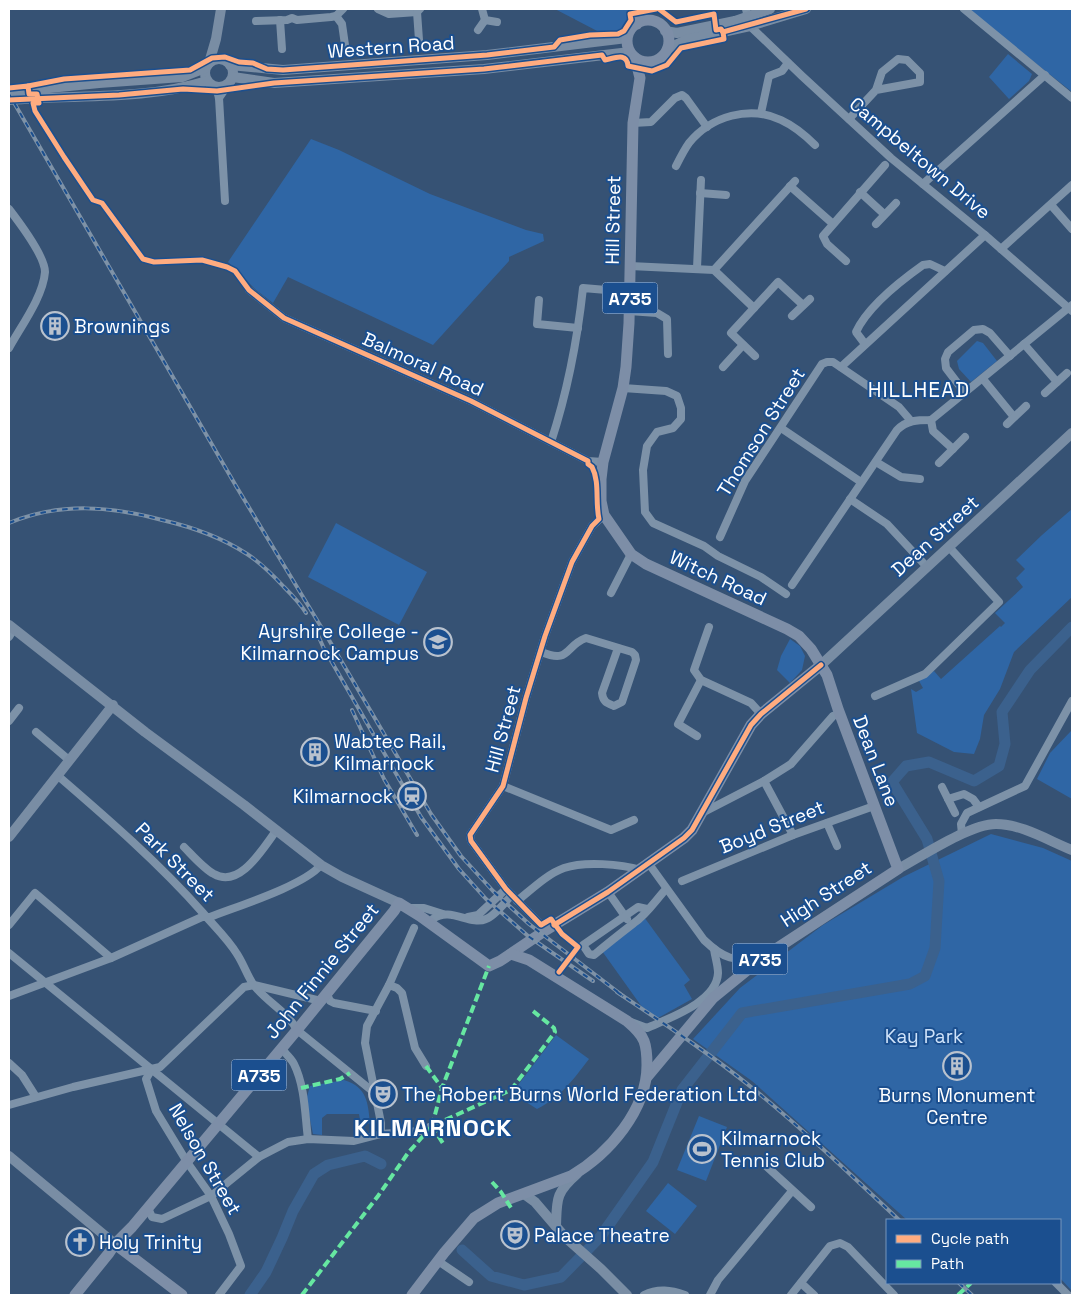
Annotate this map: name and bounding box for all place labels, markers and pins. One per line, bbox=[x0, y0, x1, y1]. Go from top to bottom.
building icon: Brownings bbox=[40, 311, 70, 341]
place label: Brownings bbox=[74, 314, 170, 339]
place label: Ayrshire College - Kilmarnock Campus bbox=[240, 619, 419, 666]
school or university icon: Ayrshire College - Kilmarnock Campus bbox=[423, 627, 453, 657]
place label: Wabtec Rail, Kilmarnock bbox=[334, 729, 446, 776]
building icon: Wabtec Rail, Kilmarnock bbox=[300, 737, 330, 767]
station icon: Kilmarnock bbox=[397, 781, 427, 811]
place label: Kilmarnock bbox=[293, 784, 393, 809]
building icon: Burns Monument Centre bbox=[942, 1051, 972, 1081]
theatre icon: The Robert Burns World Federation Ltd bbox=[368, 1079, 398, 1109]
place label: The Robert Burns World Federation Ltd bbox=[402, 1082, 758, 1107]
place label: Burns Monument Centre bbox=[879, 1083, 1035, 1130]
place label: Kilmarnock Tennis Club bbox=[721, 1126, 825, 1173]
sports icon: Kilmarnock Tennis Club bbox=[687, 1134, 717, 1164]
theatre icon: Palace Theatre bbox=[500, 1220, 530, 1250]
place label: Palace Theatre bbox=[534, 1223, 670, 1248]
church icon: Holy Trinity bbox=[65, 1227, 95, 1257]
place label: Holy Trinity bbox=[99, 1230, 202, 1255]

